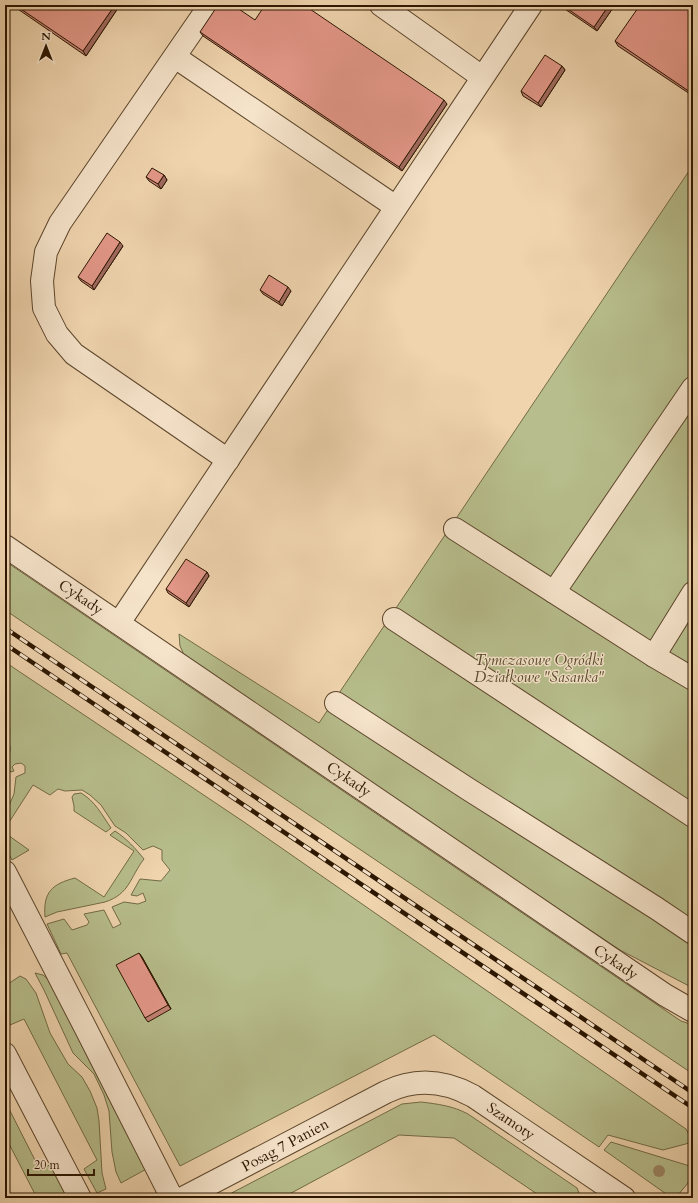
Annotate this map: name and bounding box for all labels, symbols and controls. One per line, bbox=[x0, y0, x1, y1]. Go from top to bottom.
north arrow bbox=[26, 26, 66, 66]
text: N bbox=[41, 29, 51, 44]
street label: Cykady bbox=[55, 575, 107, 619]
park label: Tymczasowe Ogródki Działkowe "Sasanka" bbox=[474, 650, 604, 687]
street label: Cykady bbox=[323, 757, 375, 801]
street label: Cykady bbox=[590, 940, 642, 984]
street label: Szamoty bbox=[483, 1098, 539, 1144]
street label: Posag 7 Panien bbox=[238, 1113, 333, 1176]
scale bar bbox=[28, 1151, 94, 1177]
text: 20 m bbox=[34, 1157, 61, 1173]

